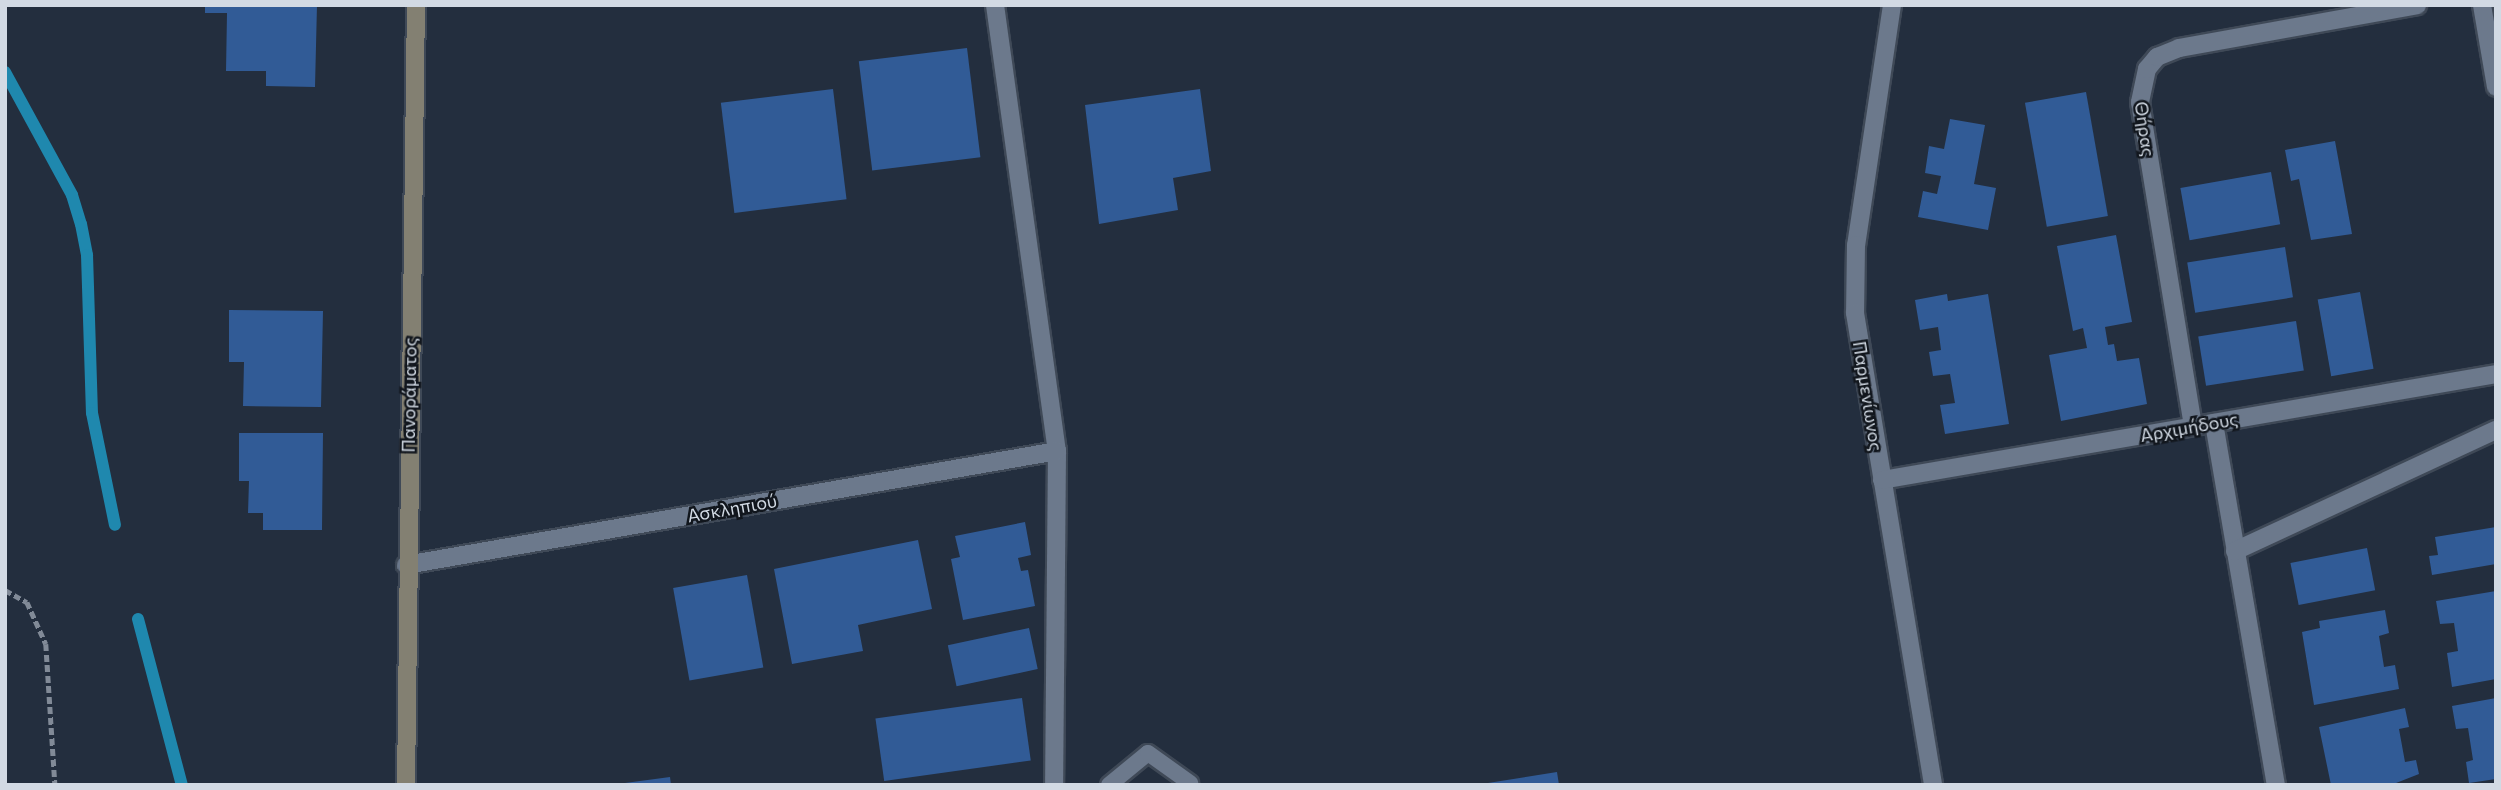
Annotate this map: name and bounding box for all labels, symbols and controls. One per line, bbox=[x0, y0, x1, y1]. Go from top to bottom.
street label: Θήρας bbox=[2130, 100, 2160, 158]
street label: Πανοράματος bbox=[397, 337, 421, 453]
street label: Παρμενίωνος bbox=[1849, 340, 1887, 452]
street label: Αρχιμήδους bbox=[2138, 408, 2240, 446]
street label: Ασκληπιού bbox=[685, 489, 779, 527]

